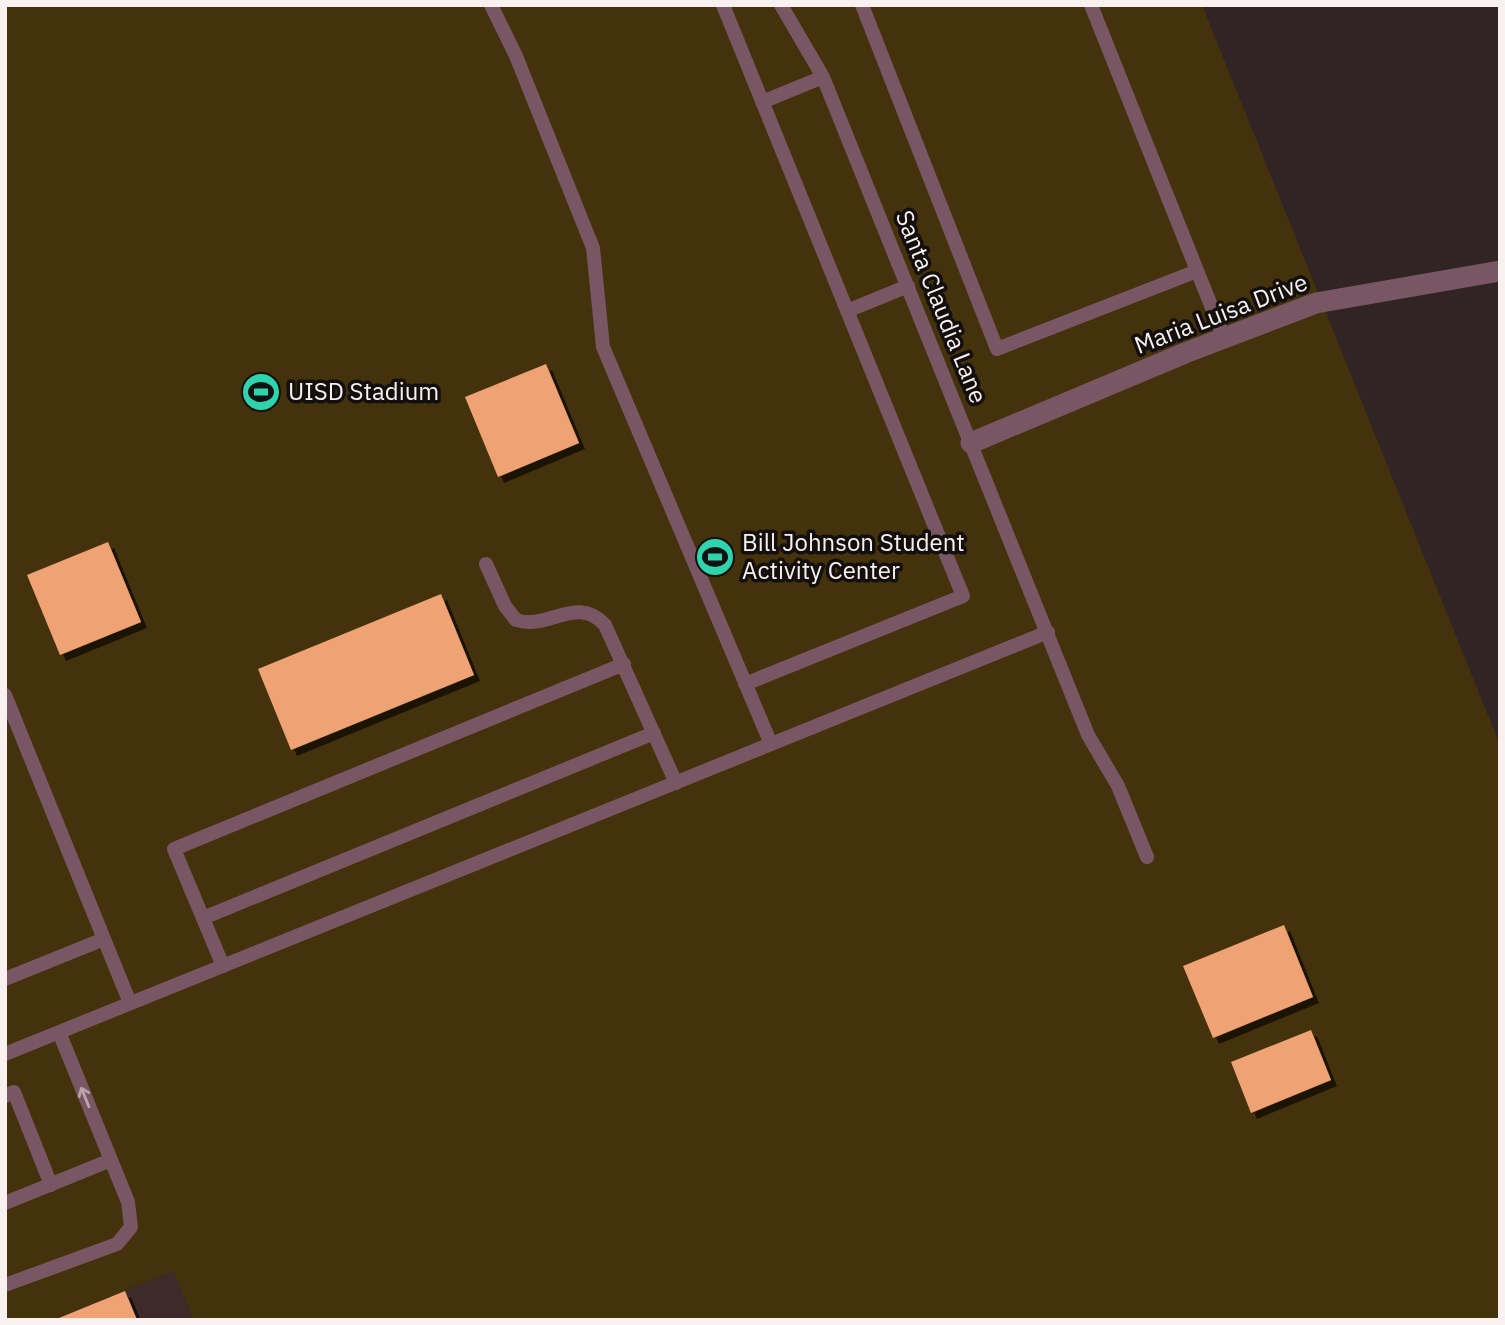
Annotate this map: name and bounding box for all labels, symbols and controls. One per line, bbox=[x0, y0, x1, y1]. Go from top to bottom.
street label: Santa Claudia Lane bbox=[889, 206, 995, 408]
street label: Maria Luisa Drive bbox=[1130, 265, 1312, 361]
sports icon: UISD Stadium bbox=[240, 371, 282, 413]
place label: UISD Stadium bbox=[288, 375, 439, 407]
place label: Bill Johnson Student Activity Center bbox=[742, 526, 965, 586]
sports icon: Bill Johnson Student Activity Center bbox=[694, 536, 736, 578]
one-way arrow bbox=[78, 1087, 91, 1108]

